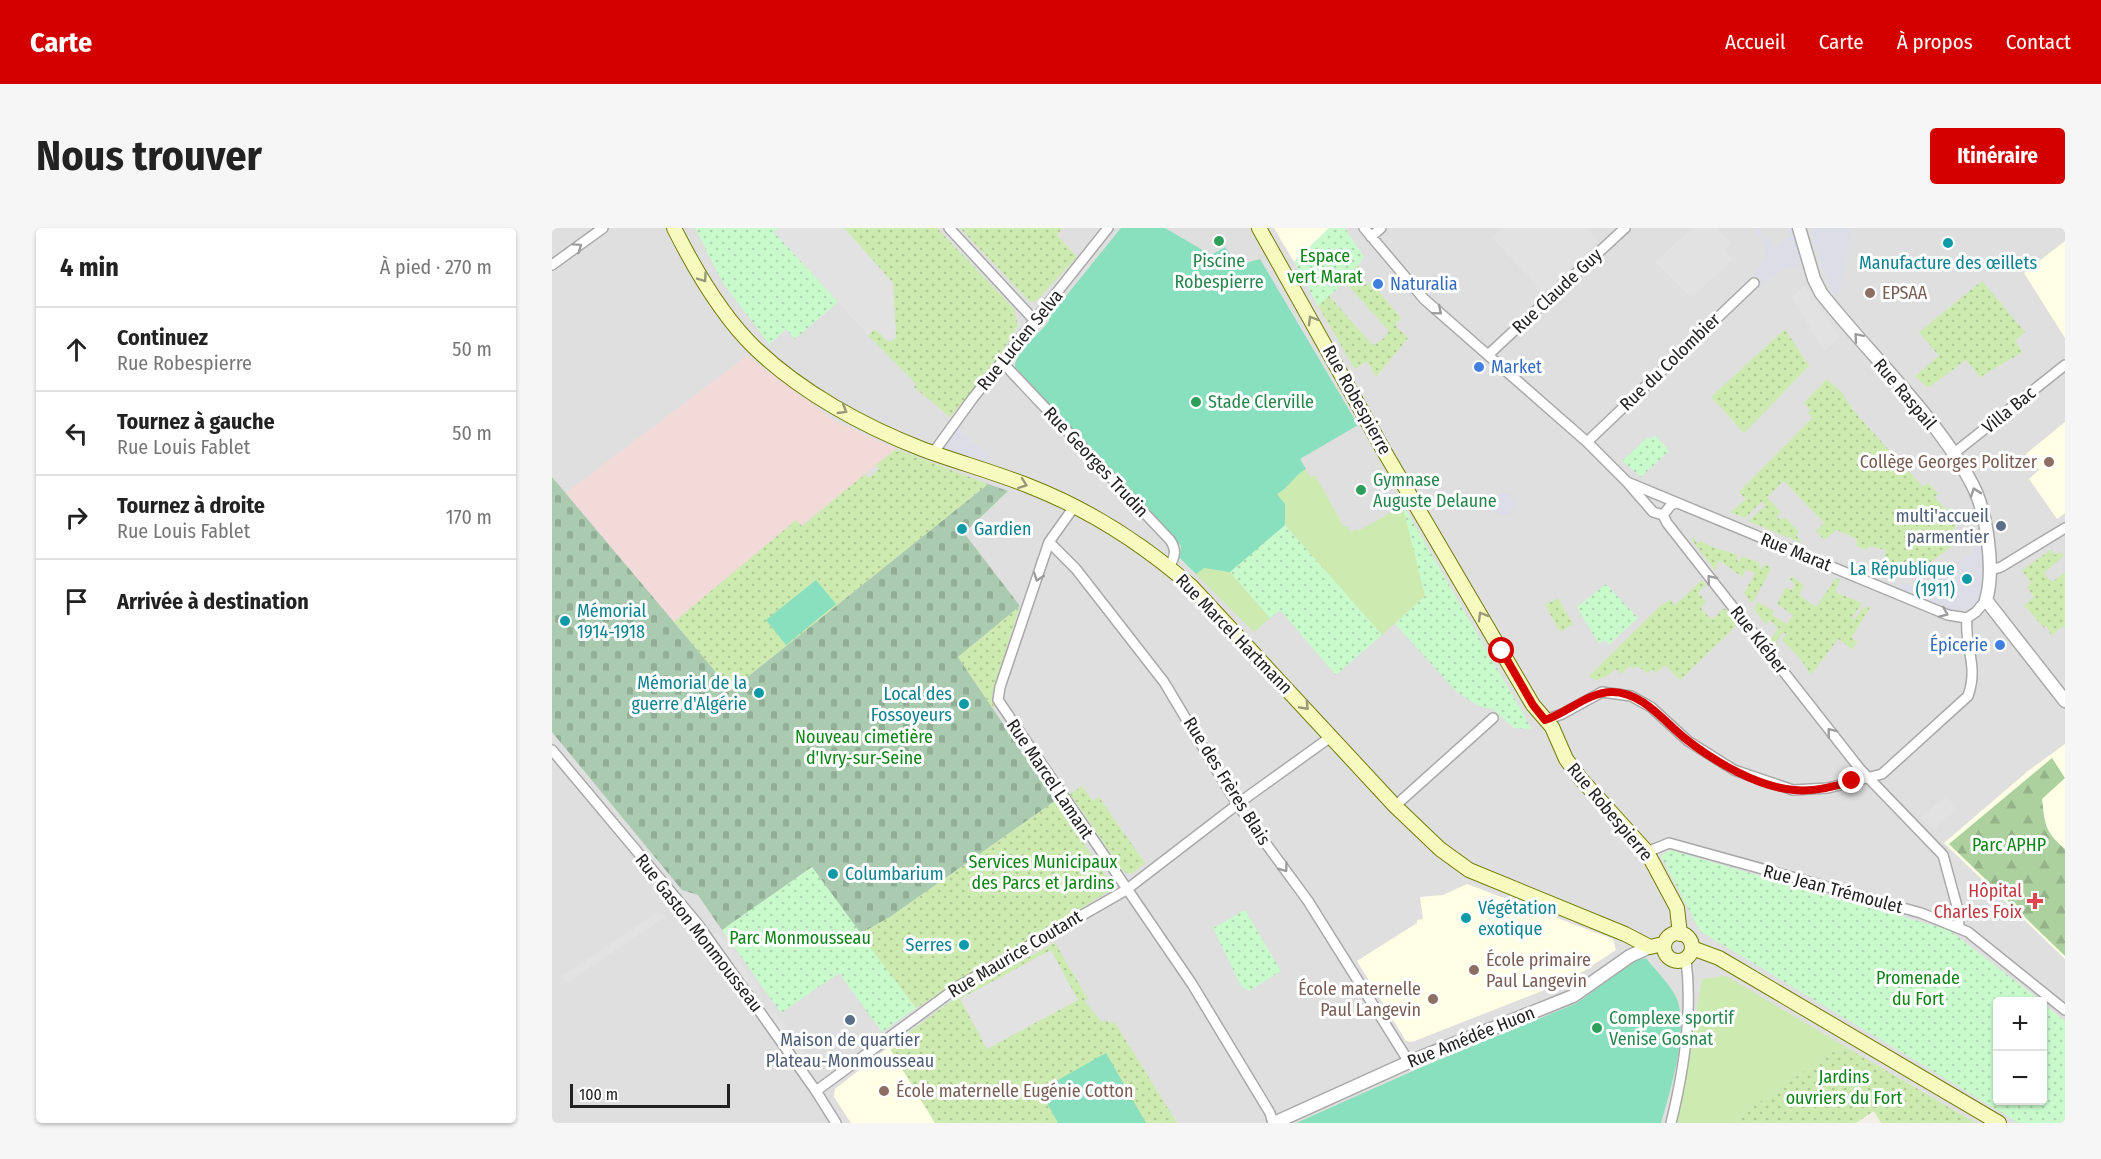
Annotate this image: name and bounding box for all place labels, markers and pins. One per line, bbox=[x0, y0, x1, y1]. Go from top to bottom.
marker: Piscine Robespierre bbox=[1212, 234, 1226, 248]
marker: Manufacture des œillets bbox=[1941, 236, 1955, 250]
place label: Piscine Robespierre bbox=[1174, 250, 1264, 293]
place label: Manufacture des œillets bbox=[1859, 252, 2037, 274]
place label: Naturalia bbox=[1390, 273, 1458, 295]
marker: Naturalia bbox=[1371, 277, 1385, 291]
place label: EPSAA bbox=[1882, 282, 1928, 304]
marker: EPSAA bbox=[1863, 286, 1877, 300]
place label: Market bbox=[1491, 356, 1542, 378]
marker: Market bbox=[1472, 360, 1486, 374]
place label: Stade Clerville bbox=[1208, 391, 1314, 413]
marker: Stade Clerville bbox=[1189, 395, 1203, 409]
place label: Collège Georges Politzer bbox=[1860, 451, 2038, 473]
marker: Collège Georges Politzer bbox=[2042, 455, 2056, 469]
place label: Gymnase Auguste Delaune bbox=[1373, 469, 1497, 512]
marker: Gymnase Auguste Delaune bbox=[1354, 483, 1368, 497]
place label: multi'accueil parmentier bbox=[1896, 505, 1990, 548]
place label: Gardien bbox=[974, 518, 1031, 540]
marker: multi'accueil parmentier bbox=[1994, 519, 2008, 533]
marker: Gardien bbox=[955, 522, 969, 536]
place label: La République (1911) bbox=[1850, 558, 1955, 601]
marker: La République (1911) bbox=[1960, 572, 1974, 586]
place label: Mémorial 1914-1918 bbox=[577, 600, 646, 643]
marker: Mémorial 1914-1918 bbox=[558, 614, 572, 628]
place label: Épicerie bbox=[1930, 633, 1988, 656]
marker: Épicerie bbox=[1993, 638, 2007, 652]
place label: Mémorial de la guerre d'Algérie bbox=[631, 672, 747, 715]
place label: Local des Fossoyeurs bbox=[871, 683, 952, 726]
marker: Mémorial de la guerre d'Algérie bbox=[752, 686, 766, 700]
marker: Local des Fossoyeurs bbox=[957, 697, 971, 711]
place label: Columbarium bbox=[845, 863, 944, 885]
marker: Columbarium bbox=[826, 867, 840, 881]
place label: Hôpital Charles Foix bbox=[1934, 880, 2022, 923]
marker: Hôpital Charles Foix bbox=[2026, 892, 2044, 910]
place label: Végétation exotique bbox=[1478, 897, 1557, 940]
marker: Végétation exotique bbox=[1459, 911, 1473, 925]
place label: Serres bbox=[906, 934, 952, 956]
marker: Serres bbox=[957, 938, 971, 952]
place label: École primaire Paul Langevin bbox=[1486, 948, 1591, 992]
marker: École primaire Paul Langevin bbox=[1467, 963, 1481, 977]
place label: École maternelle Paul Langevin bbox=[1298, 977, 1421, 1021]
marker: École maternelle Paul Langevin bbox=[1426, 992, 1440, 1006]
place label: Complexe sportif Venise Gosnat bbox=[1609, 1007, 1735, 1050]
marker: Maison de quartier Plateau-Monmousseau bbox=[843, 1013, 857, 1027]
marker: Complexe sportif Venise Gosnat bbox=[1590, 1021, 1604, 1035]
place label: Maison de quartier Plateau-Monmousseau bbox=[766, 1029, 934, 1072]
place label: École maternelle Eugénie Cotton bbox=[896, 1079, 1134, 1102]
marker: École maternelle Eugénie Cotton bbox=[877, 1084, 891, 1098]

